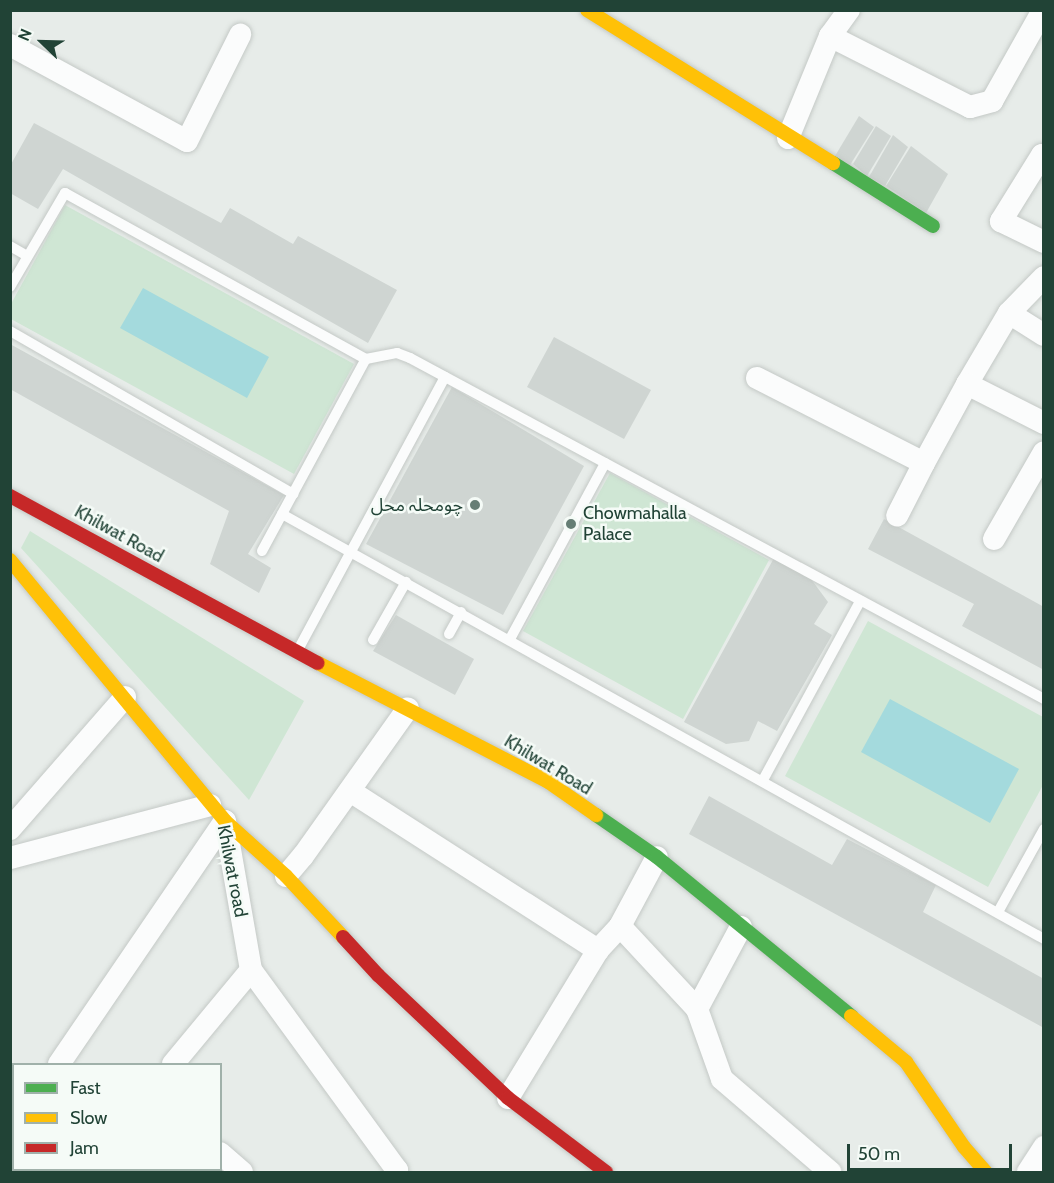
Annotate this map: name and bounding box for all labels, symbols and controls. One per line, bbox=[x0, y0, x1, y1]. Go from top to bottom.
north arrow bbox=[12, 12, 72, 72]
text: N bbox=[14, 26, 36, 44]
place label: چومحلہ محل bbox=[371, 494, 463, 516]
marker: چومحلہ محل bbox=[468, 498, 482, 512]
street label: Khilwat Road bbox=[71, 501, 167, 567]
place label: Chowmahalla Palace bbox=[583, 503, 687, 546]
marker: Chowmahalla Palace bbox=[564, 517, 578, 531]
street label: Khilwat Road bbox=[500, 730, 596, 800]
street label: Khilwat road bbox=[212, 823, 252, 919]
legend bbox=[12, 1063, 222, 1171]
text: Fast bbox=[70, 1077, 101, 1099]
text: Slow bbox=[70, 1107, 107, 1129]
scale bar bbox=[850, 1132, 1015, 1170]
text: Jam bbox=[70, 1137, 99, 1159]
text: 50 m bbox=[858, 1143, 900, 1165]

